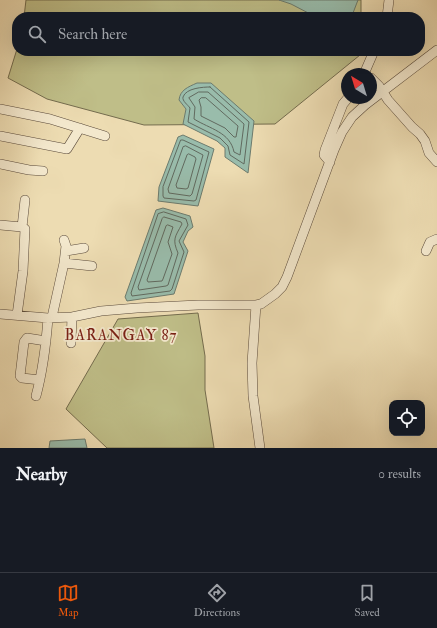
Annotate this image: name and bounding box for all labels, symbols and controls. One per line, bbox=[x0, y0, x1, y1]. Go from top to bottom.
search box bbox=[12, 12, 425, 56]
icon: search bbox=[26, 23, 48, 45]
text: Search here bbox=[58, 25, 127, 44]
north arrow bbox=[341, 68, 377, 104]
district label: BARANGAY 87 bbox=[65, 326, 177, 345]
map controls bbox=[389, 400, 425, 436]
button: locate bbox=[389, 400, 425, 436]
text: Nearby bbox=[16, 464, 67, 485]
text: 0 results bbox=[378, 466, 421, 482]
tab: Map bbox=[57, 582, 79, 619]
tab: Directions bbox=[194, 582, 240, 619]
tab: Saved bbox=[355, 582, 380, 619]

